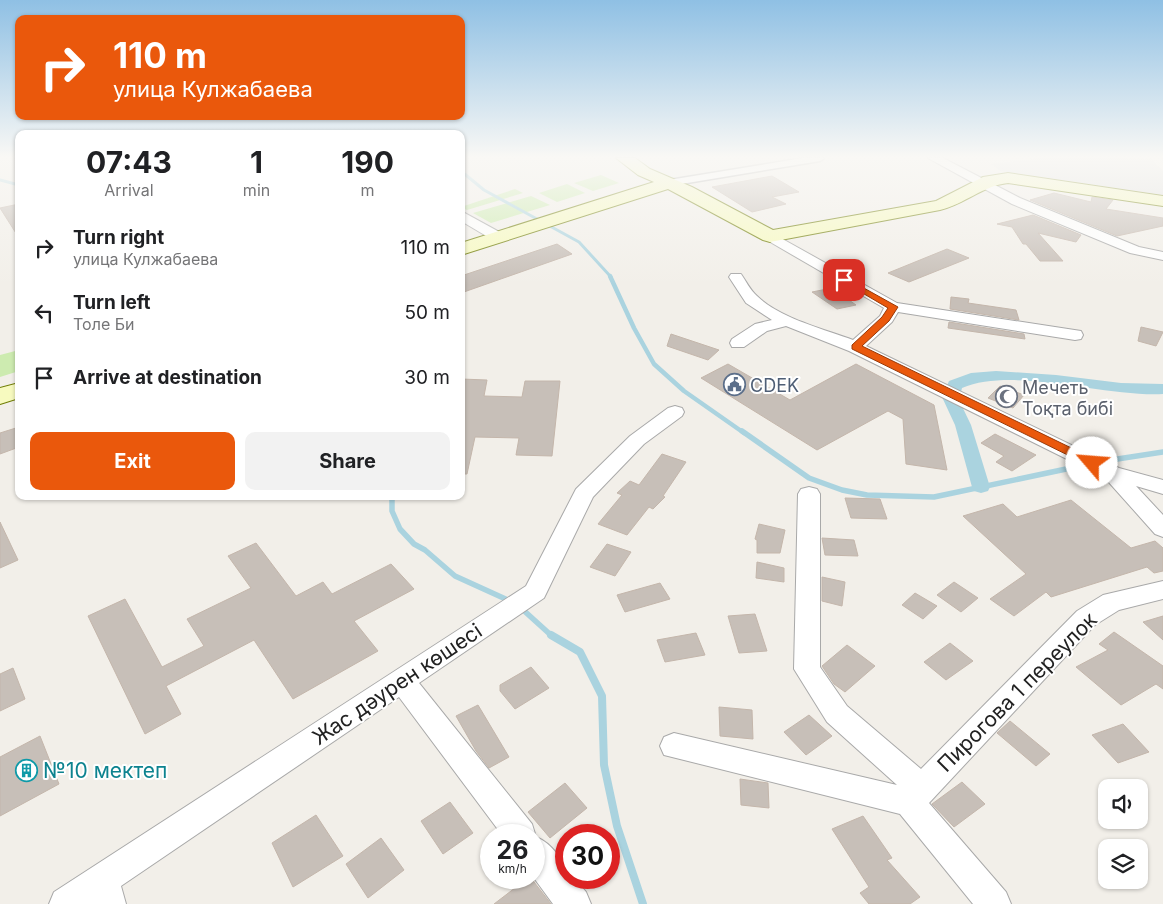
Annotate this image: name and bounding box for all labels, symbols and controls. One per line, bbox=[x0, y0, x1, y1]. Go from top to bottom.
text: 110 m bbox=[113, 34, 207, 76]
icon: right bbox=[30, 35, 95, 100]
text: улица Кулжабаева bbox=[113, 76, 313, 102]
text: 07:43 bbox=[86, 144, 172, 180]
text: 1 bbox=[250, 144, 263, 180]
text: 190 bbox=[341, 144, 394, 180]
text: Arrival bbox=[104, 180, 154, 200]
text: min bbox=[243, 180, 270, 200]
text: m bbox=[361, 180, 375, 200]
text: Turn right bbox=[73, 226, 164, 249]
icon: right bbox=[30, 234, 58, 262]
text: 110 m bbox=[401, 236, 450, 259]
text: улица Кулжабаева bbox=[73, 249, 218, 269]
pin bbox=[823, 259, 865, 301]
icon: arrive bbox=[830, 266, 858, 294]
text: Turn left bbox=[73, 291, 151, 314]
icon: left bbox=[30, 299, 58, 327]
text: 50 m bbox=[404, 301, 450, 324]
text: Толе Би bbox=[73, 314, 135, 334]
icon: arrive bbox=[30, 364, 58, 392]
text: Arrive at destination bbox=[73, 366, 262, 389]
text: 30 m bbox=[404, 366, 450, 389]
public building icon: CDEK bbox=[722, 373, 746, 397]
place label: CDEK bbox=[750, 375, 799, 396]
place label: Мечеть Тоқта бибі bbox=[1022, 377, 1113, 419]
mosque icon: Мечеть Тоқта бибі bbox=[994, 385, 1018, 409]
button: Exit bbox=[30, 432, 235, 490]
button: Share bbox=[245, 432, 450, 490]
position arrow bbox=[1065, 436, 1117, 488]
street label: Пирогова 1 переулок bbox=[932, 607, 1102, 777]
street label: Жас дәурен көшесі bbox=[308, 618, 486, 750]
building icon: №10 мектеп bbox=[15, 758, 39, 782]
place label: №10 мектеп bbox=[43, 758, 167, 783]
map controls bbox=[1098, 779, 1148, 889]
button: sound bbox=[1098, 779, 1148, 829]
speed limit sign: 30 bbox=[555, 824, 620, 889]
text: 26 bbox=[497, 835, 528, 865]
button: layers bbox=[1098, 839, 1148, 889]
text: km/h bbox=[498, 861, 527, 876]

